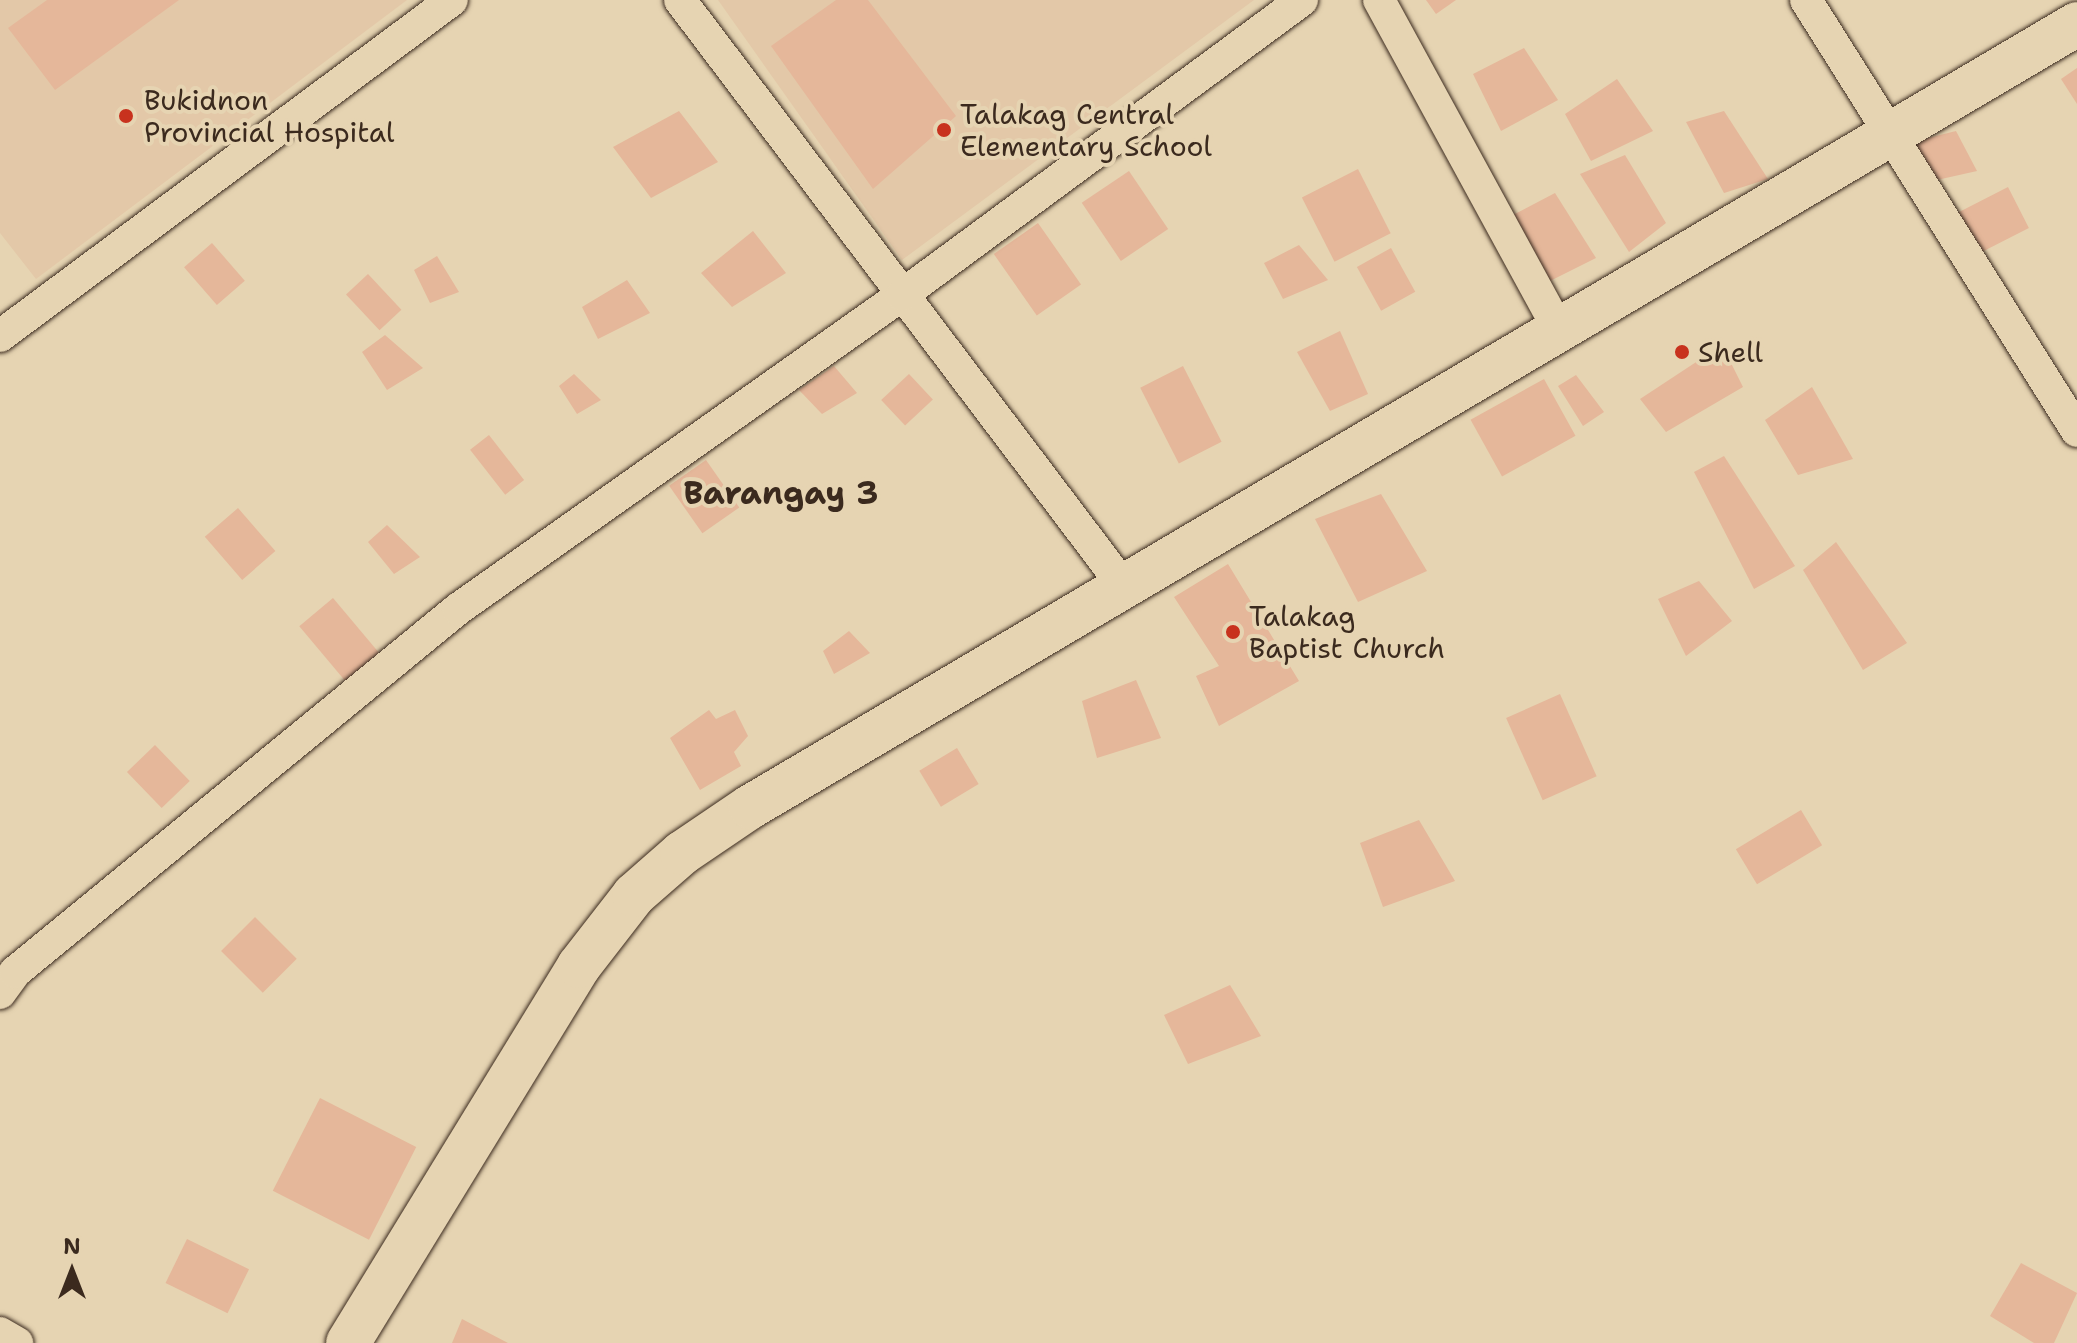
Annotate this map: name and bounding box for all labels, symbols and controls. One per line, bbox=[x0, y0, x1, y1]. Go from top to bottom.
place label: Bukidnon Provincial Hospital bbox=[144, 83, 395, 149]
place label: Talakag Central Elementary School bbox=[960, 97, 1212, 163]
marker: Bukidnon Provincial Hospital bbox=[115, 105, 137, 127]
marker: Talakag Central Elementary School bbox=[935, 121, 953, 139]
place label: Shell bbox=[1698, 335, 1763, 369]
marker: Shell bbox=[1673, 343, 1691, 361]
district label: Barangay 3 bbox=[684, 474, 878, 512]
place label: Talakag Baptist Church bbox=[1249, 599, 1445, 665]
marker: Talakag Baptist Church bbox=[1224, 623, 1242, 641]
north arrow bbox=[32, 1231, 112, 1311]
text: N bbox=[63, 1232, 81, 1261]

